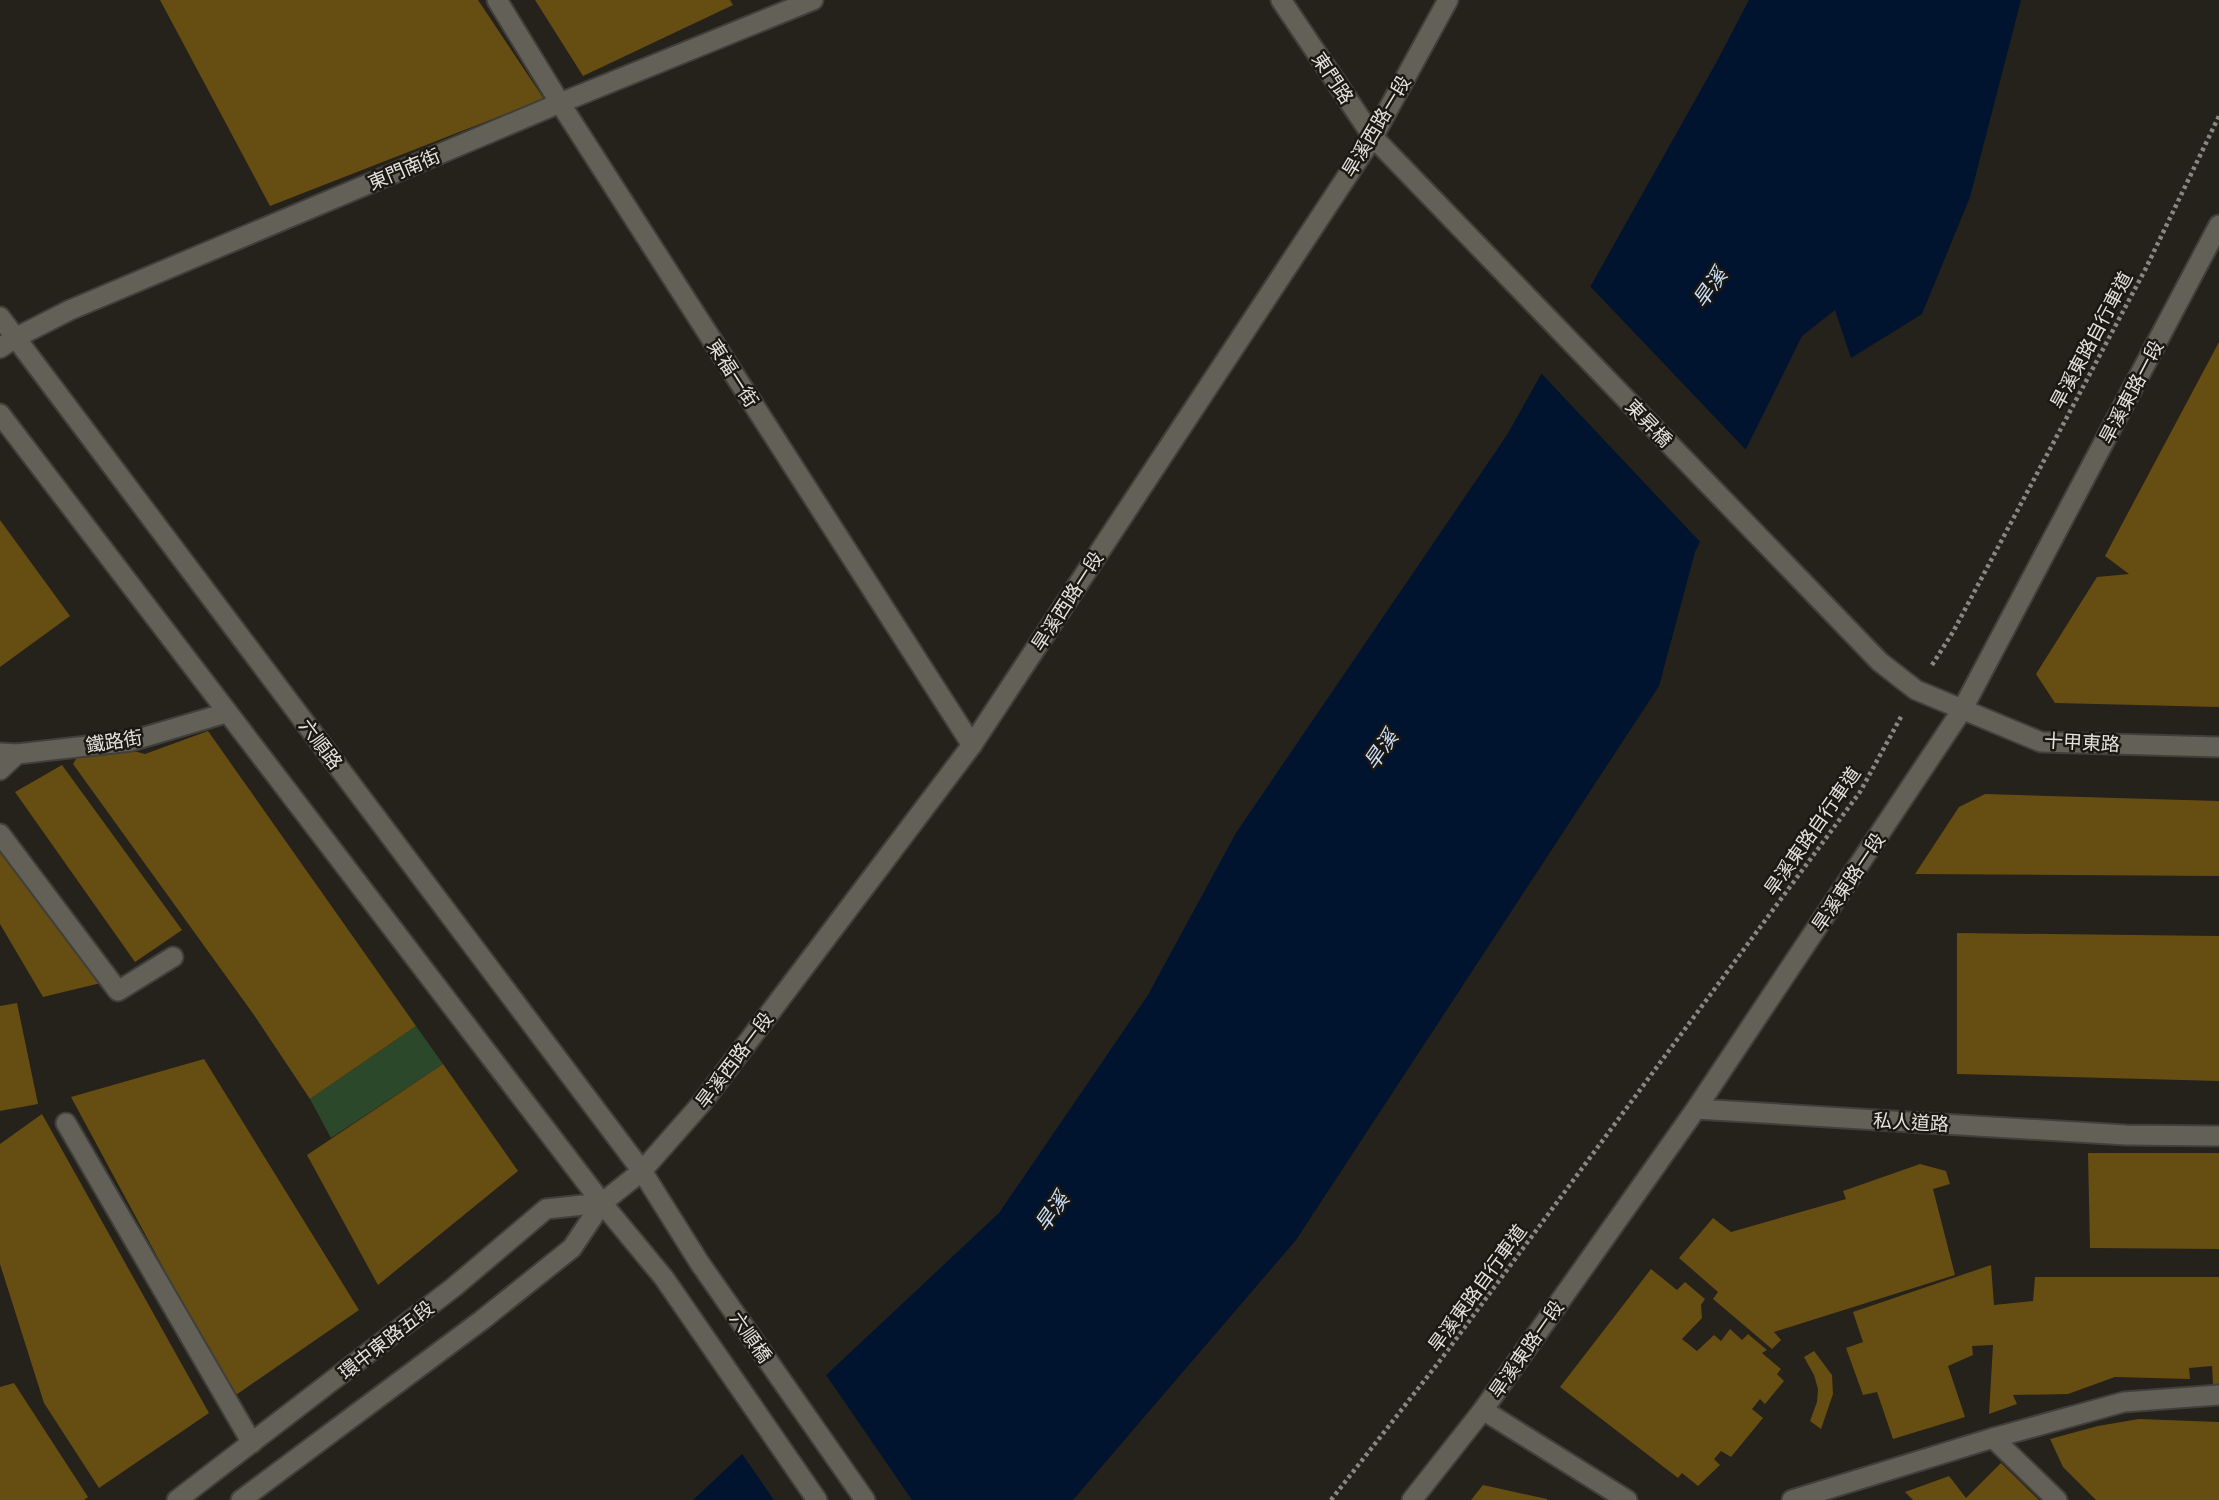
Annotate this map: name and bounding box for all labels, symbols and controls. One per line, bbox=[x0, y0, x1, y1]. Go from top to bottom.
street label: 東門路 bbox=[1307, 48, 1359, 108]
street label: 旱溪西路一段 bbox=[1336, 71, 1416, 181]
street label: 東門南街 bbox=[364, 143, 444, 195]
water label: 旱溪 bbox=[1686, 260, 1734, 312]
street label: 旱溪東路自行車道 bbox=[2045, 267, 2137, 413]
street label: 東福一街 bbox=[702, 335, 764, 411]
street label: 旱溪東路一段 bbox=[2094, 336, 2168, 448]
street label: 東昇橋 bbox=[1621, 394, 1677, 452]
street label: 旱溪西路一段 bbox=[1026, 547, 1108, 655]
street label: 六順路 bbox=[294, 714, 348, 774]
water label: 旱溪 bbox=[1357, 722, 1405, 774]
street label: 鐵路街 bbox=[84, 725, 144, 757]
street label: 十甲東路 bbox=[2043, 728, 2121, 756]
street label: 旱溪東路自行車道 bbox=[1759, 762, 1865, 900]
street label: 旱溪東路一段 bbox=[1806, 828, 1890, 936]
street label: 旱溪西路一段 bbox=[690, 1007, 778, 1113]
street label: 私人道路 bbox=[1872, 1108, 1950, 1136]
water label: 旱溪 bbox=[1028, 1184, 1076, 1236]
street label: 旱溪東路自行車道 bbox=[1423, 1219, 1531, 1357]
street label: 環中東路五段 bbox=[334, 1295, 438, 1385]
street label: 旱溪東路一段 bbox=[1483, 1295, 1569, 1403]
street label: 六順橋 bbox=[725, 1307, 777, 1367]

